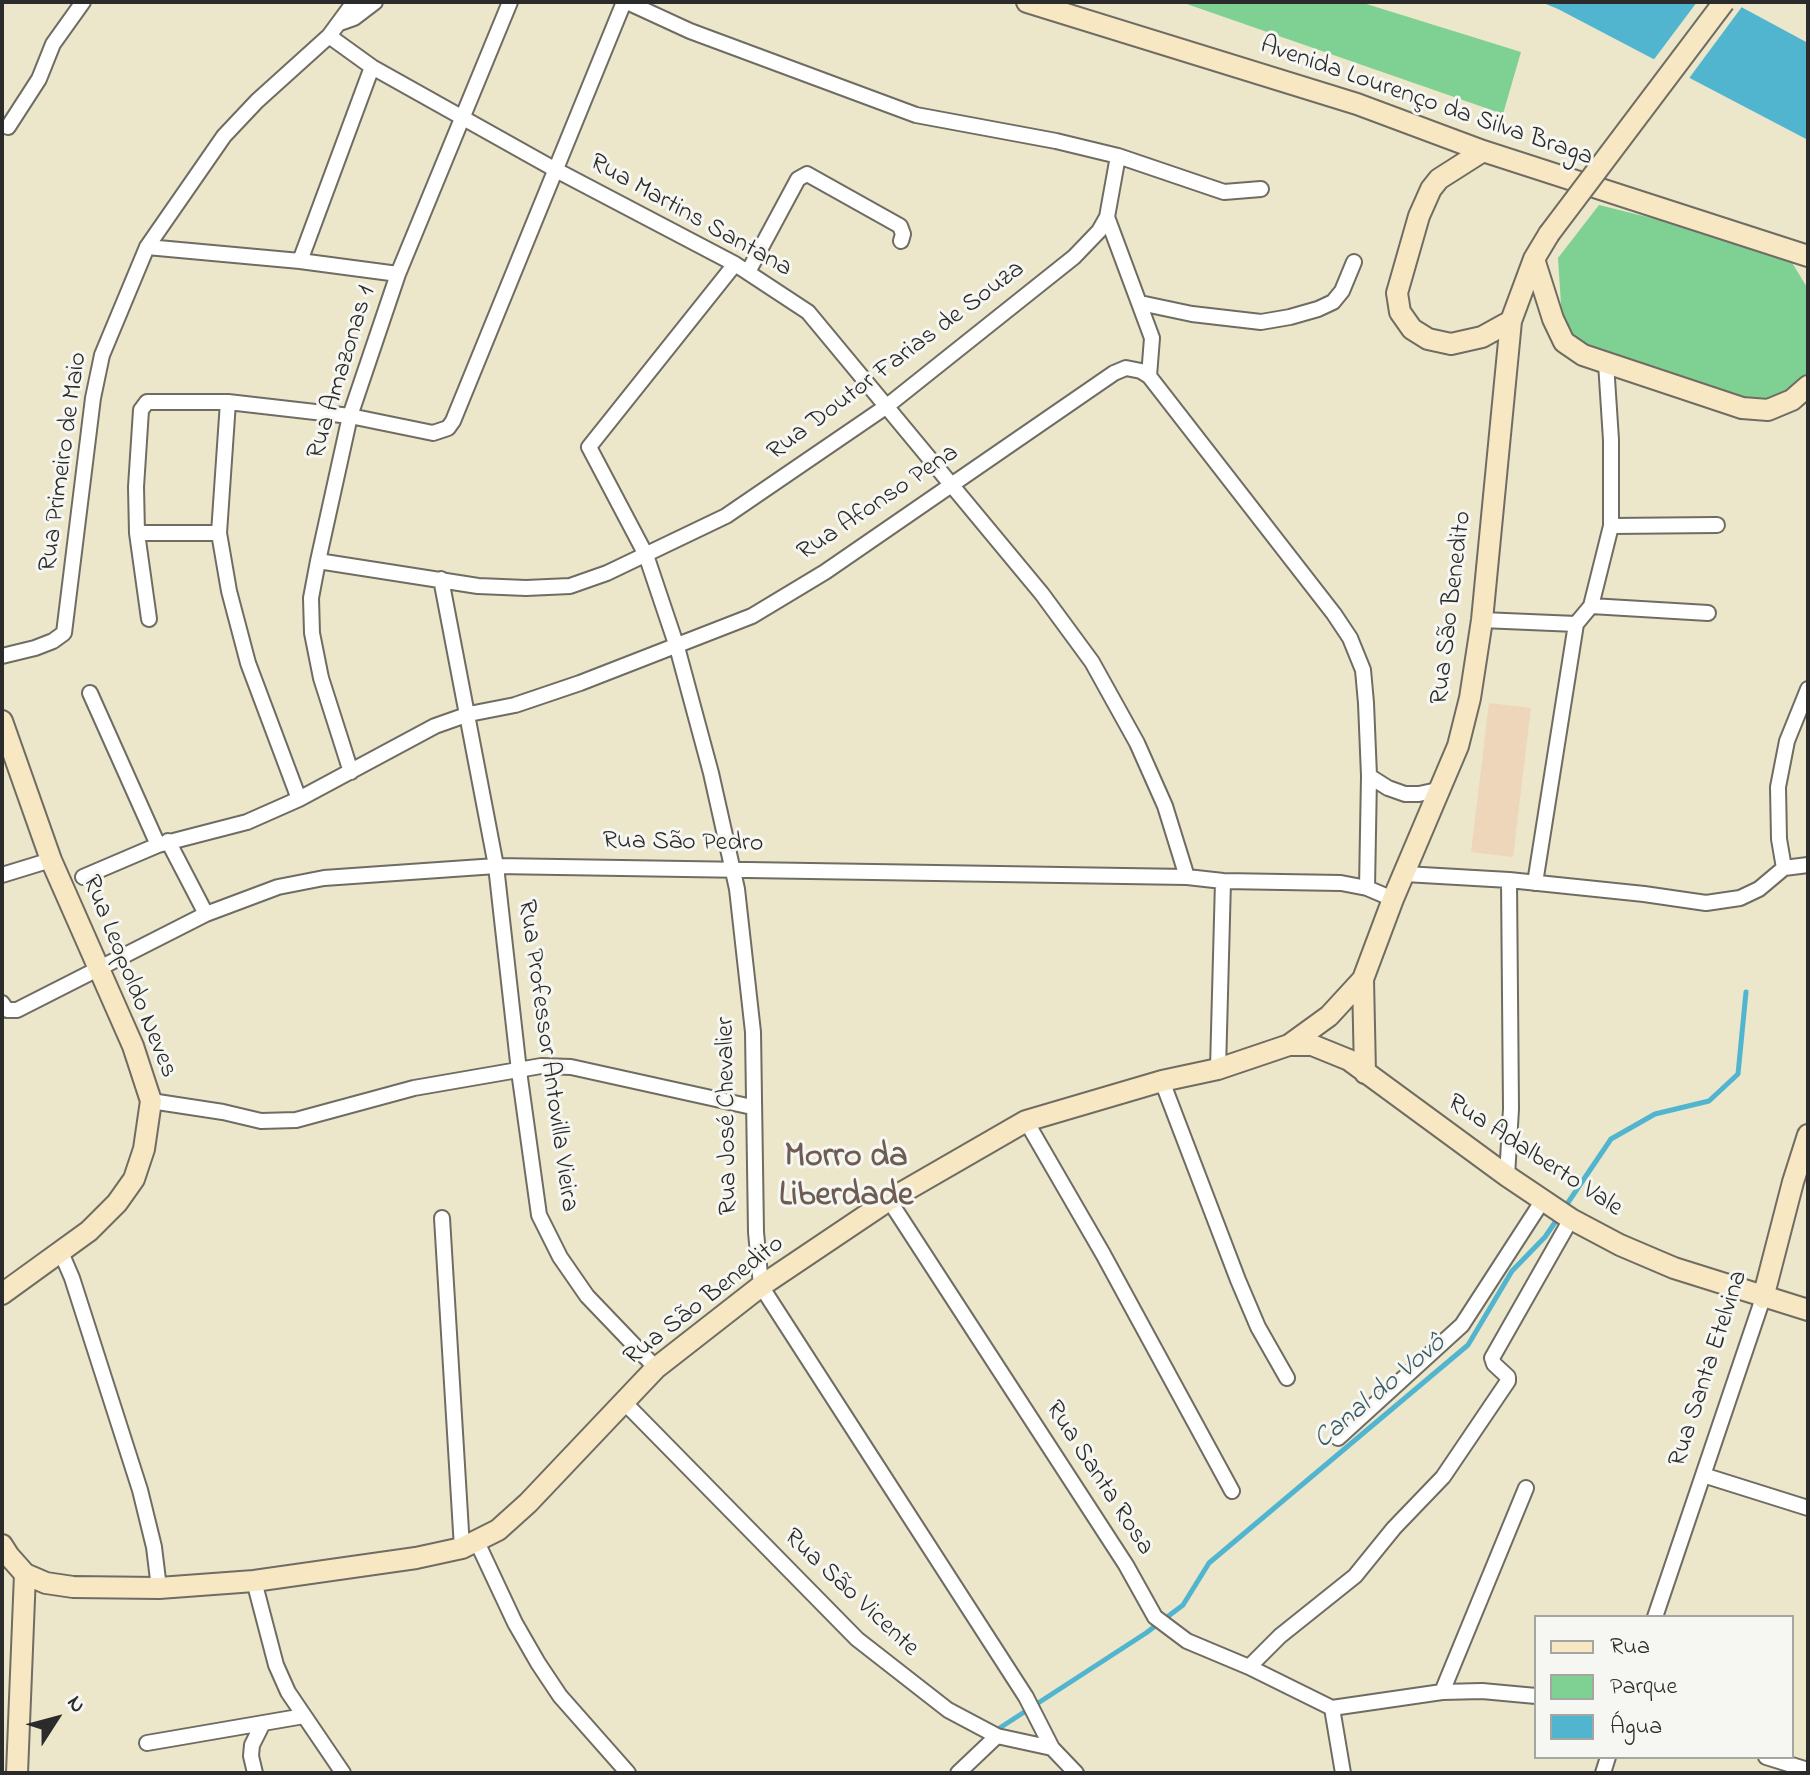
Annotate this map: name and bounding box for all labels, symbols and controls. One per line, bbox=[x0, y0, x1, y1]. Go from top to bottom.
street label: Avenida Lourenço da Silva Braga bbox=[1255, 31, 1597, 175]
street label: Rua Martins Santana bbox=[583, 148, 797, 286]
street label: Rua Doutor Farias de Souza bbox=[762, 255, 1032, 469]
street label: Rua Amazonas 1 bbox=[302, 283, 384, 463]
street label: Rua Primeiro de Maio bbox=[34, 350, 96, 574]
street label: Rua Afonso Pena bbox=[792, 439, 966, 569]
street label: Rua São Benedito bbox=[1426, 509, 1480, 707]
street label: Rua São Pedro bbox=[602, 827, 764, 861]
street label: Rua Leopoldo Neves bbox=[73, 871, 183, 1083]
street label: Rua Professor Antovilla Vieira bbox=[509, 898, 583, 1214]
street label: Rua José Chevalier bbox=[712, 1017, 746, 1215]
street label: Rua Adalberto Vale bbox=[1440, 1089, 1628, 1225]
district label: Morro da Liberdade bbox=[779, 1139, 913, 1218]
street label: Rua São Benedito bbox=[619, 1230, 791, 1374]
street label: Rua Santa Etelvina bbox=[1664, 1267, 1756, 1471]
water label: Canal do Vovô bbox=[1308, 1328, 1454, 1458]
street label: Rua Santa Rosa bbox=[1037, 1396, 1159, 1562]
street label: Rua São Vicente bbox=[776, 1523, 924, 1665]
legend bbox=[1534, 1615, 1794, 1759]
text: Rua bbox=[1610, 1630, 1650, 1665]
text: Parque bbox=[1610, 1670, 1677, 1705]
north arrow bbox=[16, 1679, 96, 1759]
text: N bbox=[58, 1689, 93, 1720]
text: Água bbox=[1610, 1710, 1662, 1745]

